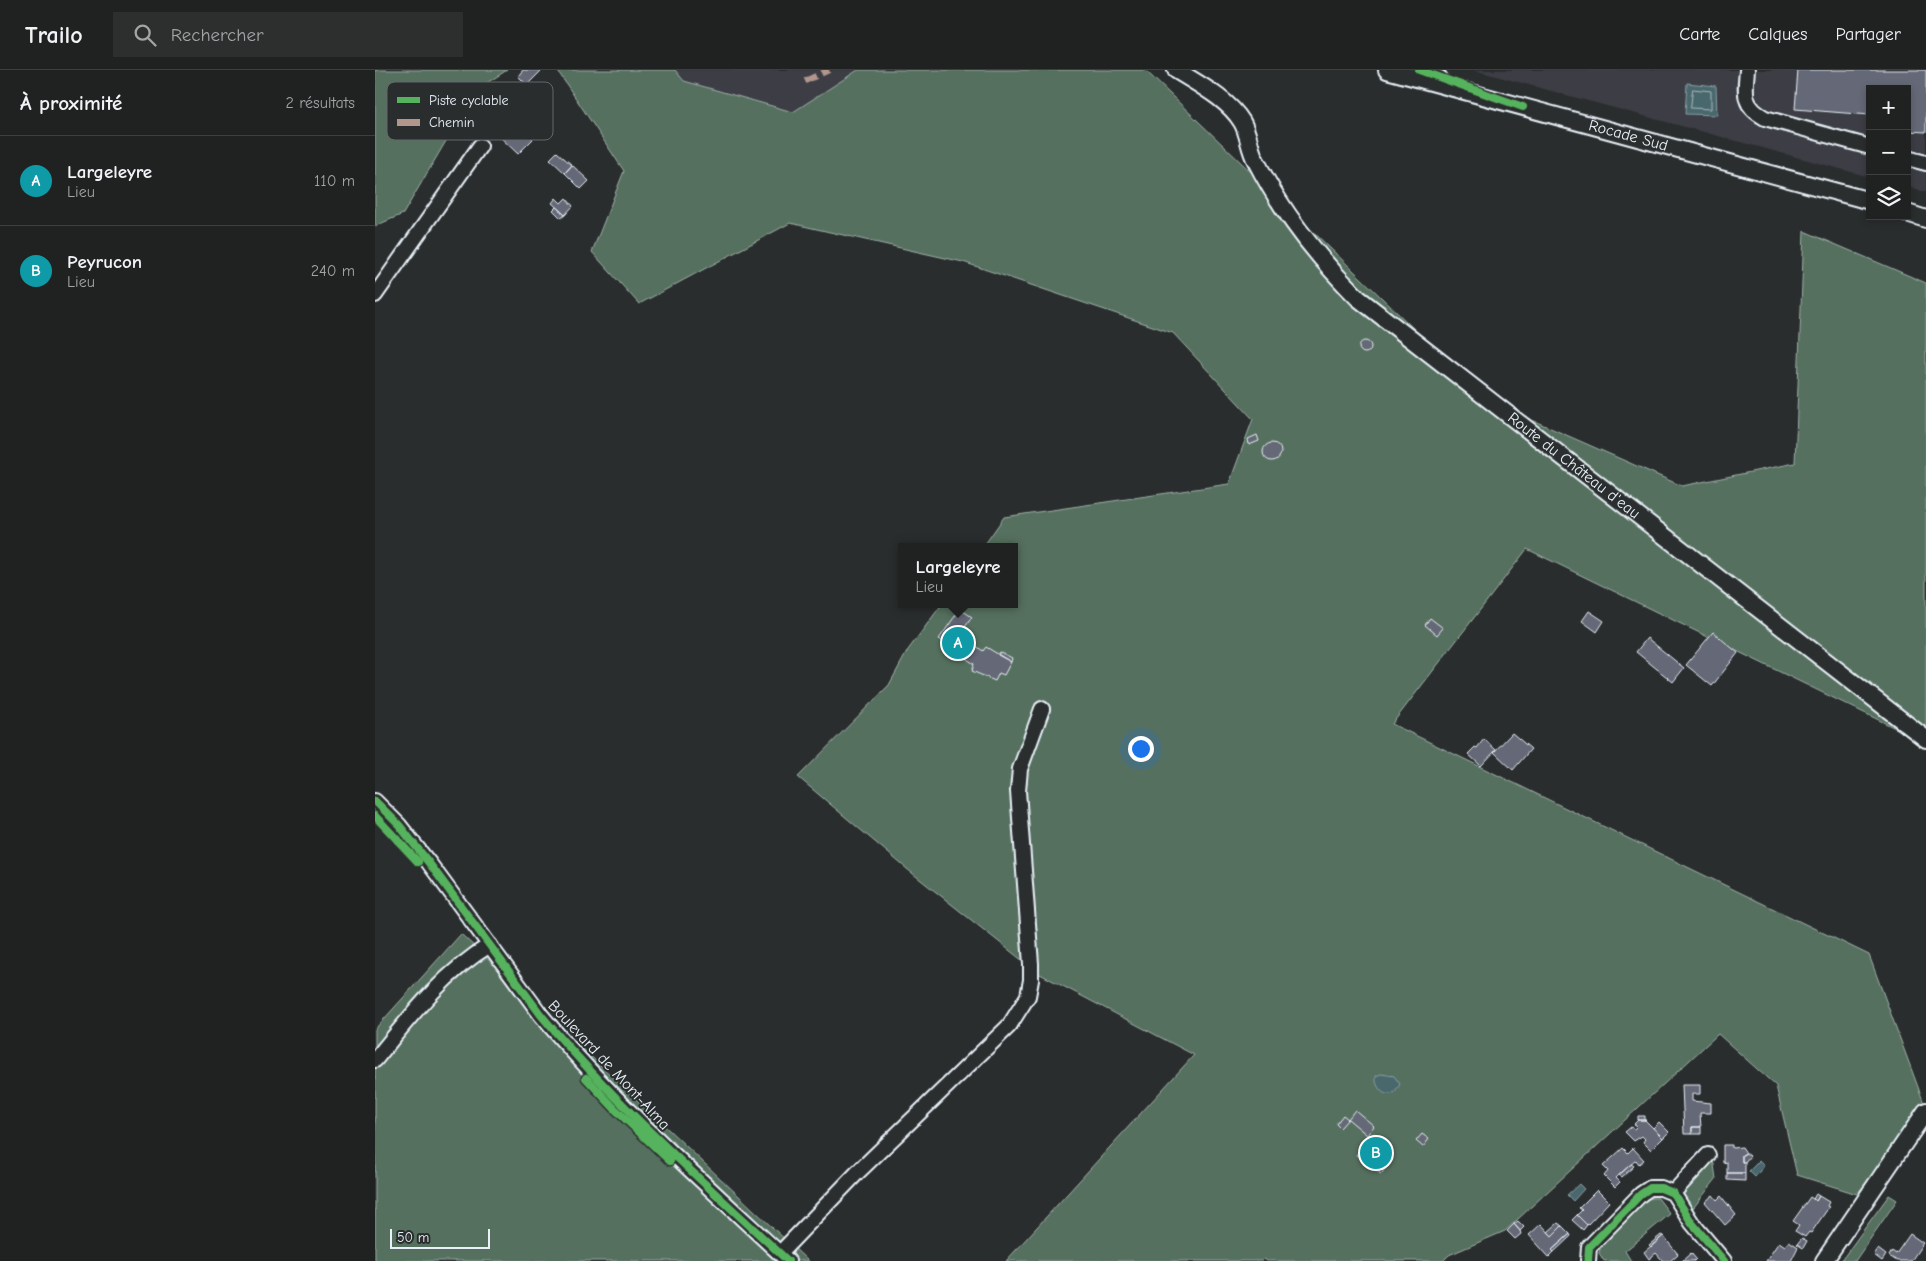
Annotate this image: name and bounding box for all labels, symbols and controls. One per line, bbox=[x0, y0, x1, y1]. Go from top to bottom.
search box bbox=[113, 12, 463, 57]
text: Trailo bbox=[25, 21, 83, 49]
icon: search bbox=[131, 21, 159, 49]
text: Rechercher bbox=[171, 24, 263, 46]
text: Carte bbox=[1679, 24, 1720, 45]
text: Calques bbox=[1748, 24, 1808, 45]
text: Partager bbox=[1836, 24, 1901, 45]
legend bbox=[387, 82, 553, 140]
map controls bbox=[1866, 85, 1911, 220]
button: + bbox=[1866, 85, 1911, 130]
text: À proximité bbox=[20, 91, 122, 115]
text: Piste cyclable bbox=[429, 92, 509, 109]
text: 2 résultats bbox=[285, 94, 355, 112]
text: Chemin bbox=[429, 114, 475, 131]
street label: Rocade Sud bbox=[1587, 116, 1670, 155]
button: − bbox=[1866, 130, 1911, 175]
text: Largeleyre bbox=[67, 161, 152, 183]
text: A bbox=[32, 172, 40, 190]
text: 110 m bbox=[314, 172, 355, 190]
button: layers bbox=[1866, 175, 1911, 220]
text: Lieu bbox=[67, 183, 95, 201]
text: Peyrucon bbox=[67, 251, 142, 273]
text: B bbox=[31, 262, 41, 280]
text: 240 m bbox=[311, 262, 355, 280]
text: Lieu bbox=[67, 273, 95, 291]
street label: Route du Château d'eau bbox=[1504, 409, 1643, 522]
popup bbox=[898, 543, 1018, 608]
text: Largeleyre bbox=[915, 556, 1001, 578]
text: Lieu bbox=[915, 578, 943, 596]
pin: A bbox=[942, 624, 974, 662]
your location bbox=[1128, 736, 1154, 762]
street label: Boulevard de Mont-Alma bbox=[544, 997, 674, 1133]
pin: B bbox=[1360, 1134, 1392, 1172]
scale bar bbox=[390, 1226, 490, 1249]
text: 50 m bbox=[397, 1229, 429, 1246]

